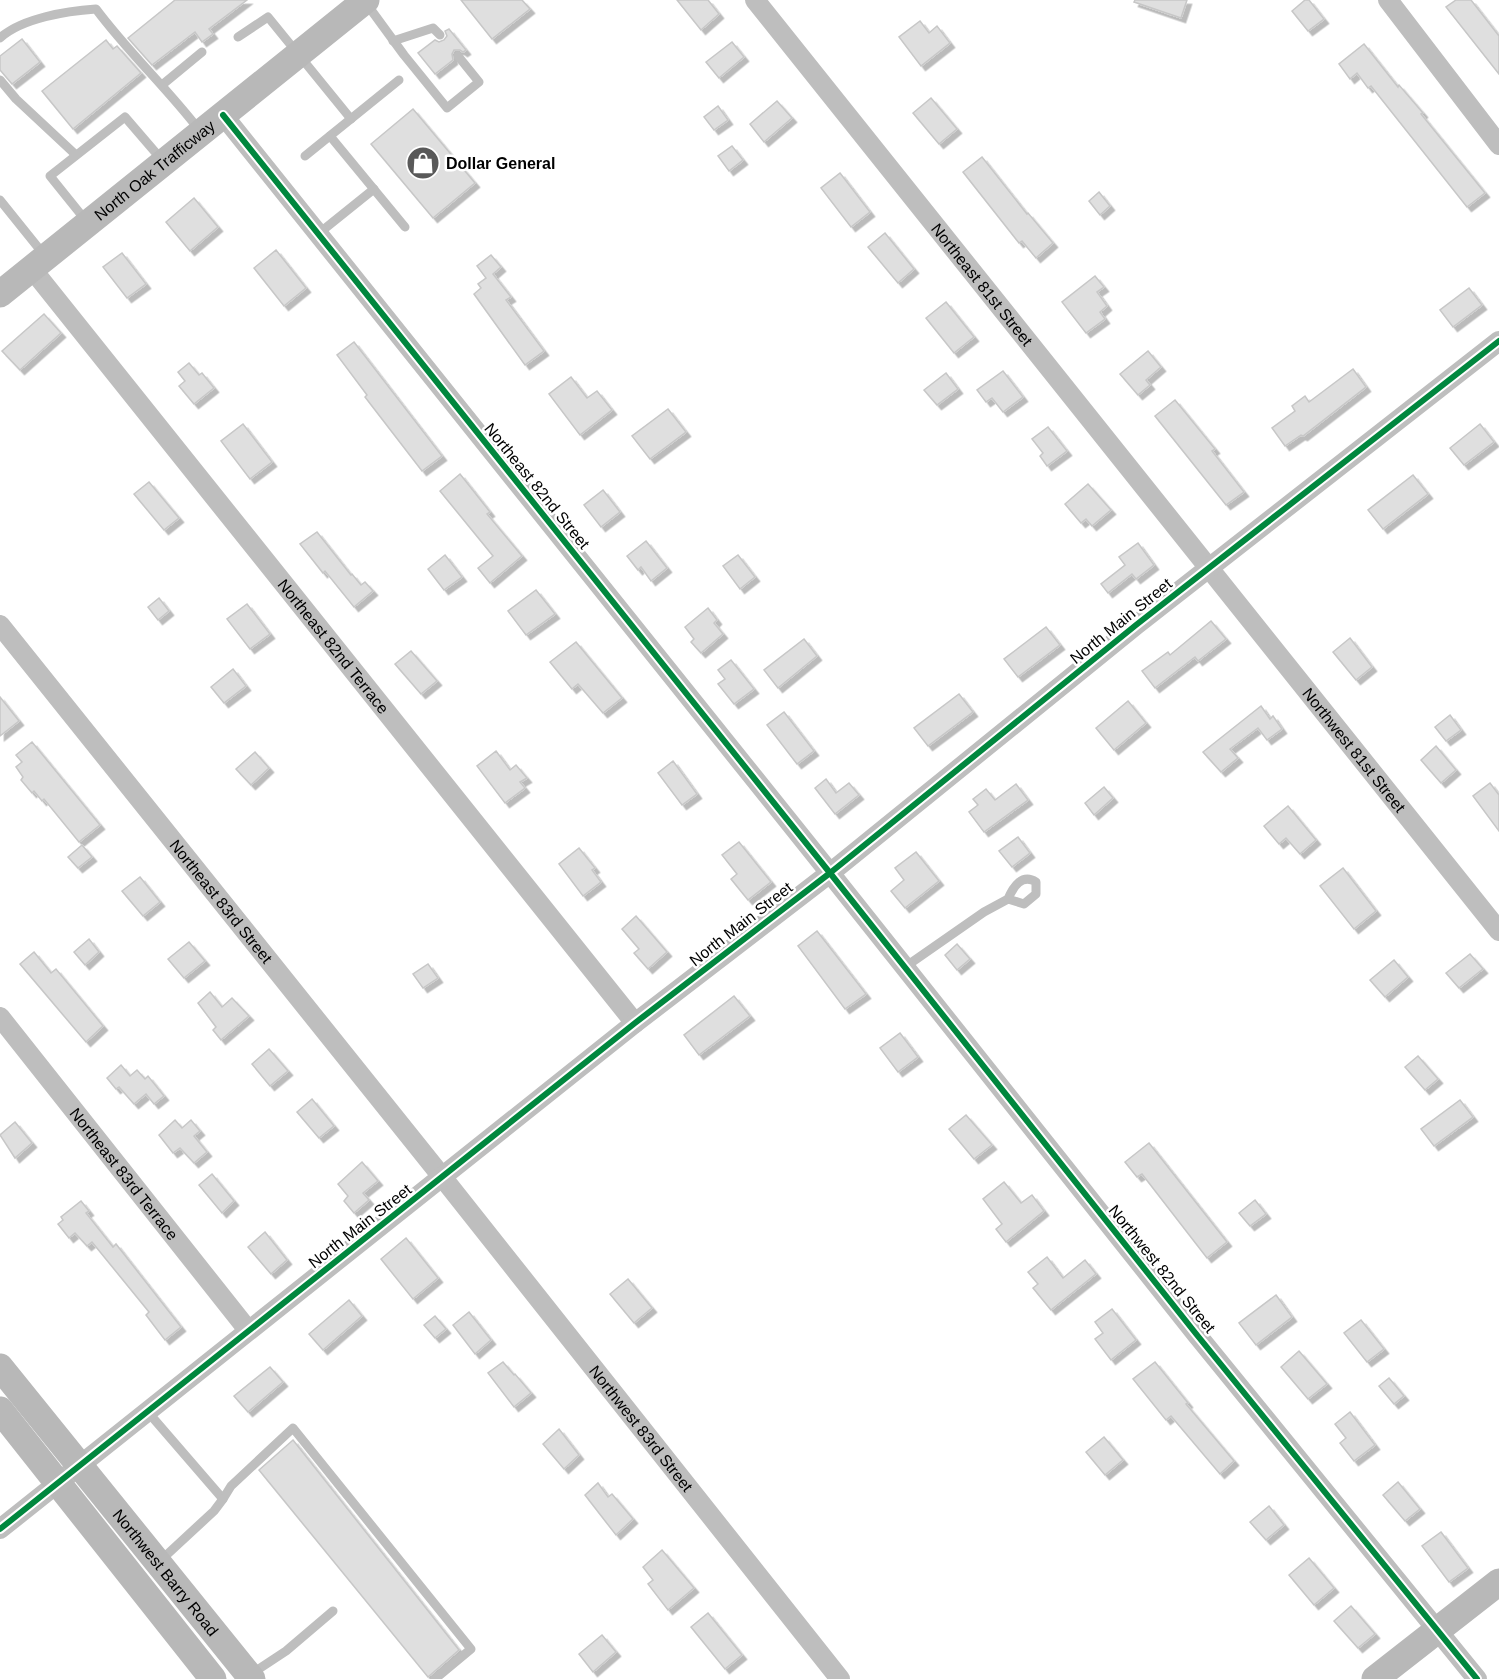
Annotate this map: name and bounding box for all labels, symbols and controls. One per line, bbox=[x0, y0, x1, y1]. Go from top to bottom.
street label: North Oak Trafficway bbox=[91, 117, 218, 223]
shop icon: Dollar General bbox=[405, 145, 441, 181]
place label: Dollar General bbox=[446, 155, 555, 172]
street label: Northeast 81st Street bbox=[928, 220, 1036, 349]
street label: Northeast 82nd Street bbox=[481, 420, 593, 553]
street label: North Main Street bbox=[1067, 575, 1175, 667]
street label: Northeast 82nd Terrace bbox=[275, 576, 393, 717]
street label: Northwest 81st Street bbox=[1300, 685, 1409, 816]
street label: Northeast 83rd Street bbox=[167, 836, 276, 967]
street label: North Main Street bbox=[686, 878, 796, 969]
street label: Northeast 83rd Terrace bbox=[67, 1104, 182, 1243]
street label: North Main Street bbox=[305, 1180, 415, 1271]
street label: Northwest 82nd Street bbox=[1105, 1202, 1219, 1337]
street label: Northwest 83rd Street bbox=[586, 1362, 697, 1495]
street label: Northwest Barry Road bbox=[110, 1506, 222, 1639]

